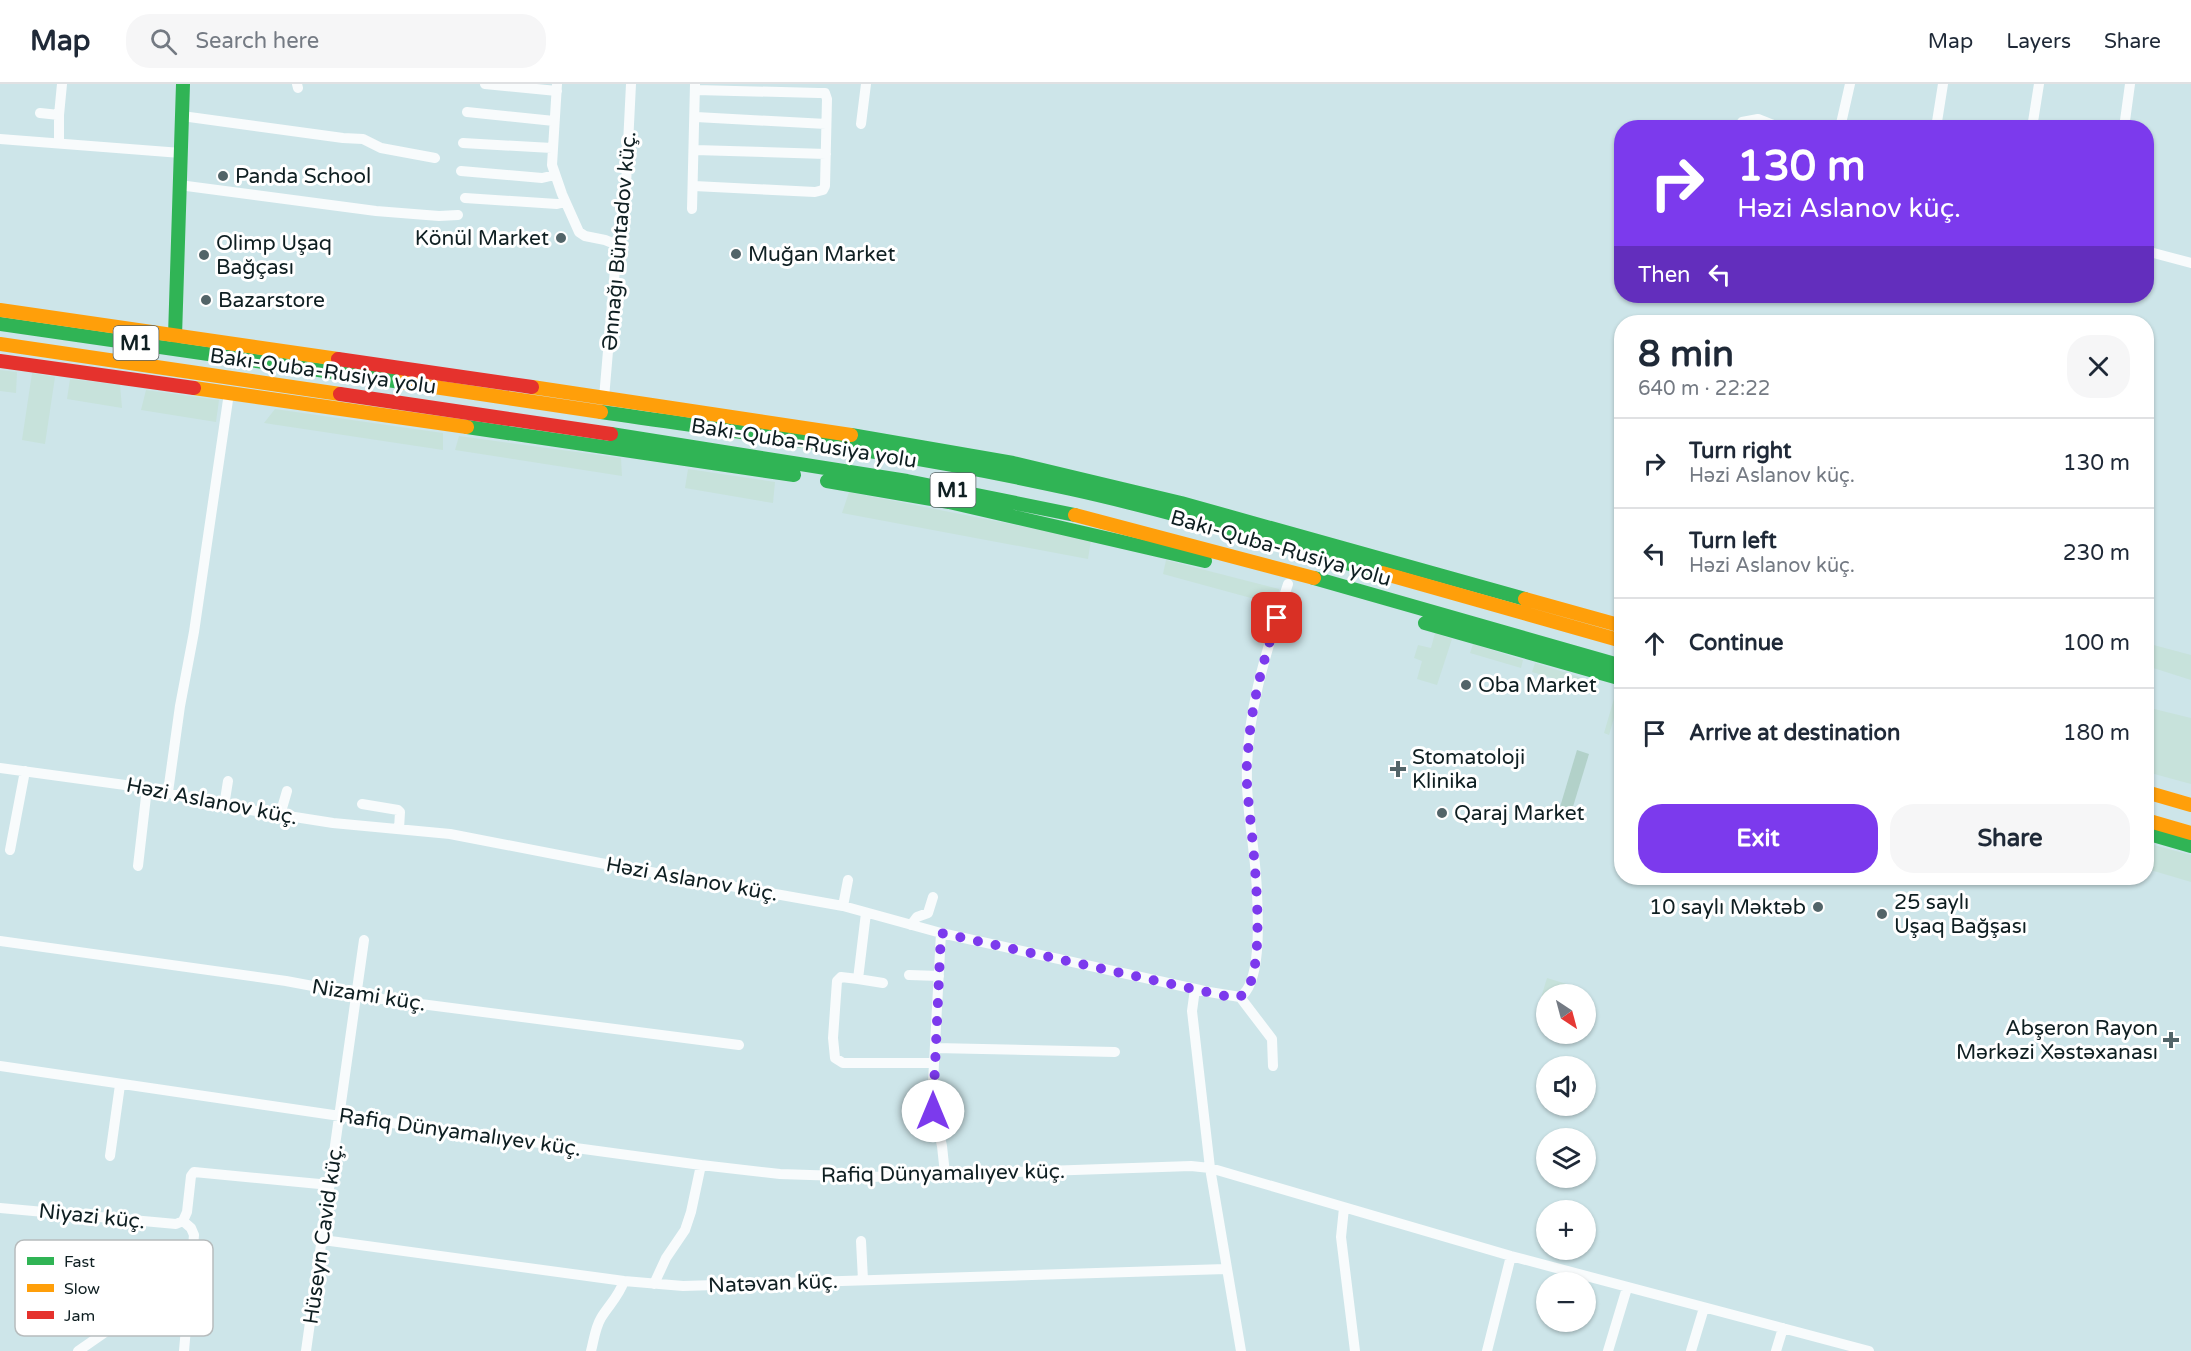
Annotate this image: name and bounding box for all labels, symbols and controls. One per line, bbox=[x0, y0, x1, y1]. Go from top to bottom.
search box bbox=[126, 14, 546, 68]
text: Map bbox=[30, 24, 90, 58]
icon: search bbox=[147, 25, 180, 58]
text: Search here bbox=[195, 28, 319, 54]
text: Map bbox=[1928, 29, 1973, 54]
text: Layers bbox=[2006, 29, 2071, 54]
text: Share bbox=[2104, 29, 2161, 54]
street label: Ənnağı Büntadov küç. bbox=[597, 130, 642, 352]
text: 130 m bbox=[1737, 141, 1866, 192]
icon: right bbox=[1638, 144, 1716, 222]
place label: Panda School bbox=[235, 164, 371, 189]
marker: Panda School bbox=[216, 169, 230, 183]
text: Həzi Aslanov küç. bbox=[1737, 192, 1961, 225]
place label: Könül Market bbox=[415, 226, 549, 251]
place label: Olimp Uşaq Bağçası bbox=[216, 231, 332, 280]
marker: Könül Market bbox=[554, 231, 568, 245]
place label: Muğan Market bbox=[748, 242, 895, 267]
marker: Muğan Market bbox=[729, 247, 743, 261]
marker: Olimp Uşaq Bağçası bbox=[197, 248, 211, 262]
icon: left bbox=[1703, 258, 1736, 291]
text: Then bbox=[1638, 262, 1691, 288]
place label: Bazarstore bbox=[218, 288, 325, 313]
marker: Bazarstore bbox=[199, 293, 213, 307]
road number: M1 bbox=[114, 326, 158, 360]
text: 8 min bbox=[1638, 333, 1734, 376]
button: close bbox=[2067, 335, 2130, 398]
street label: Bakı-Quba-Rusiya yolu bbox=[208, 343, 438, 400]
text: 640 m · 22:22 bbox=[1638, 377, 1770, 401]
street label: Bakı-Quba-Rusiya yolu bbox=[689, 413, 919, 474]
text: Turn right bbox=[1689, 438, 1791, 464]
icon: right bbox=[1638, 447, 1671, 480]
text: 130 m bbox=[2063, 450, 2130, 476]
text: Həzi Aslanov küç. bbox=[1689, 464, 1855, 488]
road number: M1 bbox=[930, 473, 976, 507]
street label: Bakı-Quba-Rusiya yolu bbox=[1168, 505, 1394, 592]
text: Turn left bbox=[1689, 528, 1777, 554]
icon: left bbox=[1638, 537, 1671, 570]
text: 230 m bbox=[2063, 540, 2130, 566]
text: Həzi Aslanov küç. bbox=[1689, 554, 1855, 578]
pin bbox=[1251, 592, 1302, 643]
icon: arrive bbox=[1260, 601, 1293, 634]
icon: ahead bbox=[1638, 627, 1671, 660]
text: Continue bbox=[1689, 630, 1784, 656]
text: 100 m bbox=[2063, 630, 2130, 656]
place label: Oba Market bbox=[1478, 673, 1597, 698]
marker: Oba Market bbox=[1459, 678, 1473, 692]
icon: arrive bbox=[1638, 717, 1671, 750]
text: Arrive at destination bbox=[1689, 720, 1900, 746]
text: 180 m bbox=[2063, 720, 2130, 746]
place label: Stomatoloji Klinika bbox=[1412, 745, 1525, 794]
marker: Stomatoloji Klinika bbox=[1389, 760, 1407, 778]
street label: Həzi Aslanov küç. bbox=[124, 773, 300, 830]
place label: Qaraj Market bbox=[1454, 801, 1585, 826]
button: Exit bbox=[1638, 804, 1878, 873]
button: Share bbox=[1890, 804, 2130, 873]
marker: Qaraj Market bbox=[1435, 806, 1449, 820]
street label: Həzi Aslanov küç. bbox=[604, 852, 780, 907]
place label: 25 saylı Uşaq Bağşası bbox=[1894, 890, 2027, 939]
place label: 10 saylı Məktəb bbox=[1649, 895, 1806, 920]
marker: 10 saylı Məktəb bbox=[1811, 900, 1825, 914]
marker: 25 saylı Uşaq Bağşası bbox=[1875, 907, 1889, 921]
street label: Nizami küç. bbox=[310, 974, 428, 1017]
north arrow bbox=[1536, 984, 1596, 1044]
map controls bbox=[1536, 984, 1596, 1332]
place label: Abşeron Rayon Mərkəzi Xəstəxanası bbox=[1956, 1016, 2158, 1065]
marker: Abşeron Rayon Mərkəzi Xəstəxanası bbox=[2162, 1031, 2180, 1049]
button: sound bbox=[1536, 1056, 1596, 1116]
position arrow bbox=[901, 1079, 965, 1143]
street label: Rafiq Dünyamalıyev küç. bbox=[337, 1103, 583, 1162]
button: layers bbox=[1536, 1128, 1596, 1188]
street label: Hüseyn Cavid küç. bbox=[298, 1142, 349, 1326]
street label: Rafiq Dünyamalıyev küç. bbox=[821, 1159, 1065, 1188]
street label: Niyazi küç. bbox=[37, 1198, 146, 1235]
button: + bbox=[1536, 1200, 1596, 1260]
legend bbox=[15, 1240, 213, 1336]
text: Fast bbox=[64, 1252, 95, 1272]
street label: Natəvan küç. bbox=[708, 1269, 838, 1298]
button: − bbox=[1536, 1272, 1596, 1332]
text: Slow bbox=[64, 1279, 100, 1299]
text: Jam bbox=[64, 1306, 95, 1326]

